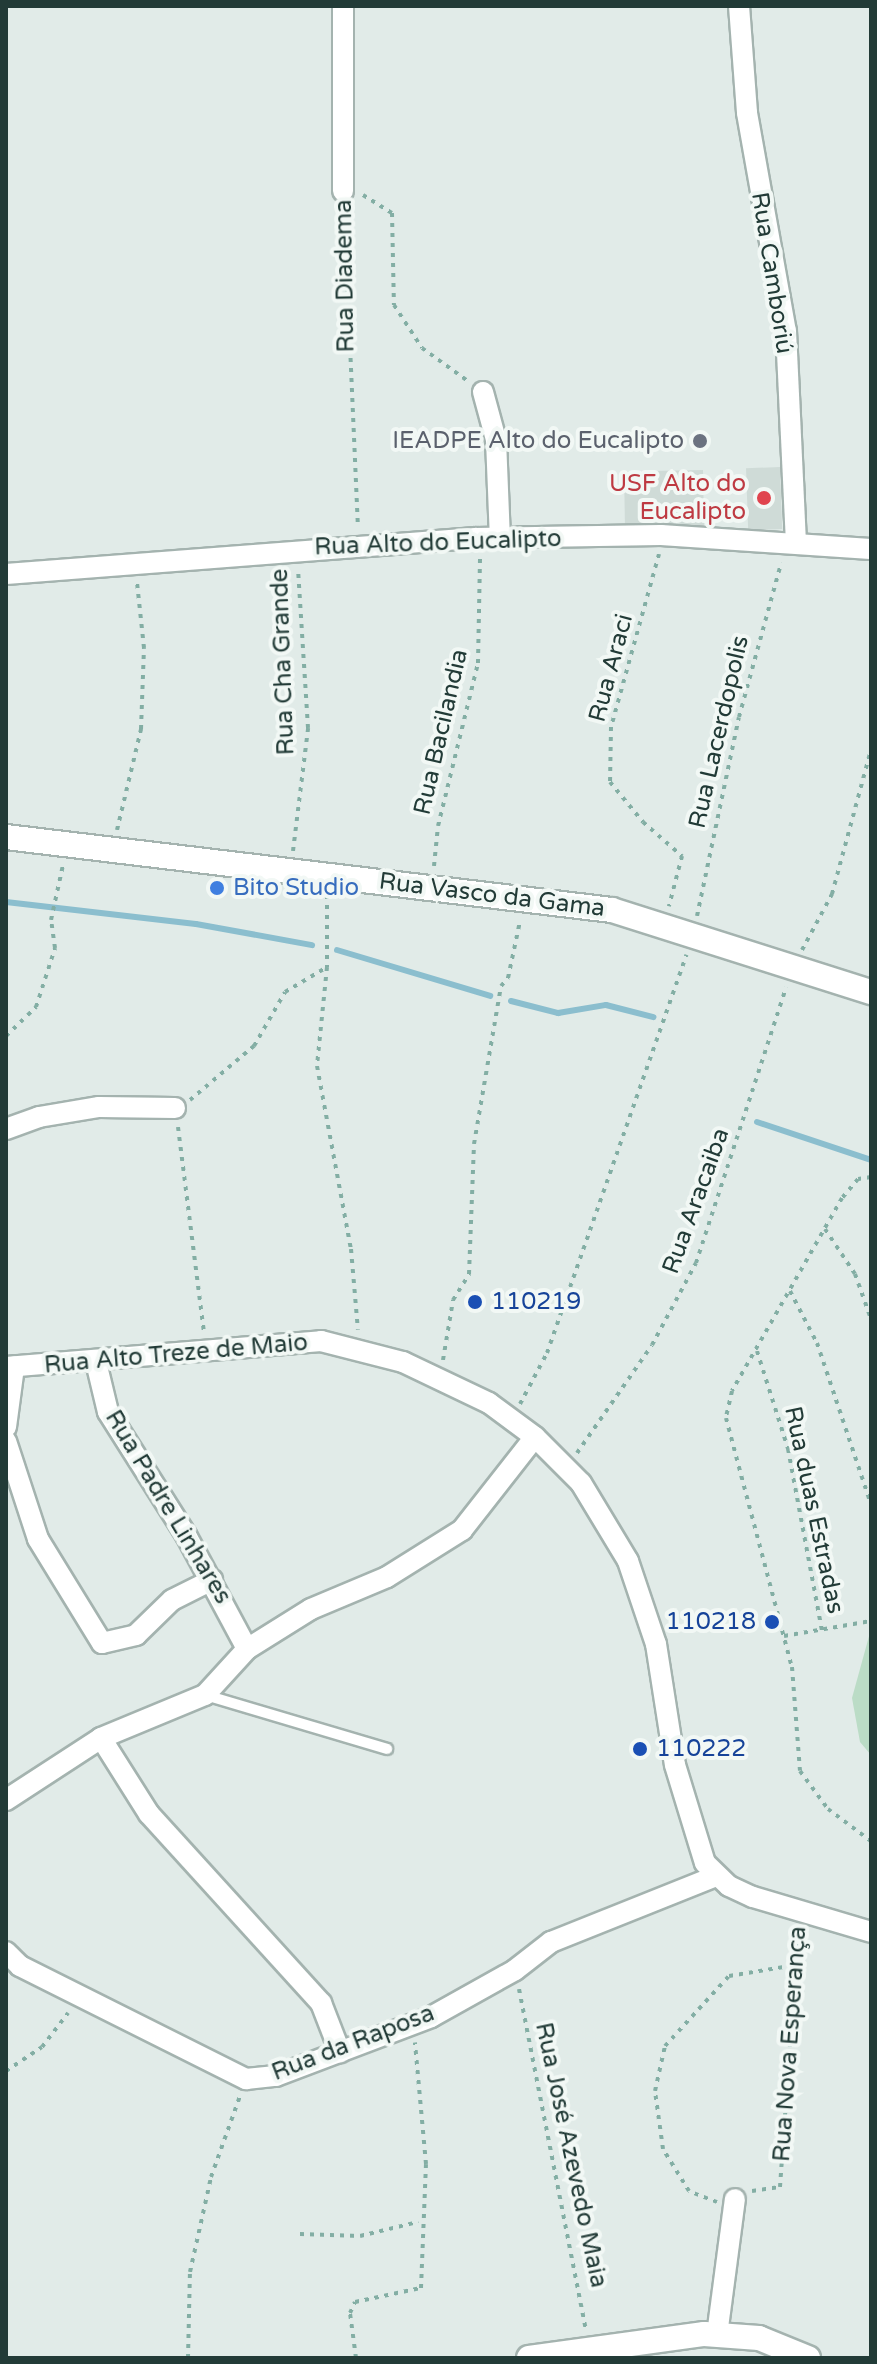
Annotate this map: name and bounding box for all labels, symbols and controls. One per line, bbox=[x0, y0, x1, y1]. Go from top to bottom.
street label: Rua Camboriú bbox=[745, 190, 799, 356]
street label: Rua Diadema bbox=[329, 199, 361, 353]
place label: IEADPE Alto do Eucalipto bbox=[392, 427, 684, 455]
marker: IEADPE Alto do Eucalipto bbox=[691, 432, 709, 450]
place label: USF Alto do Eucalipto bbox=[609, 470, 746, 526]
marker: USF Alto do Eucalipto bbox=[753, 487, 775, 509]
street label: Rua Alto do Eucalipto bbox=[314, 524, 562, 562]
street label: Rua Cha Grande bbox=[265, 568, 301, 756]
street label: Rua Araci bbox=[583, 611, 639, 725]
street label: Rua Lacerdopolis bbox=[683, 633, 755, 831]
street label: Rua Bacilandia bbox=[408, 646, 474, 818]
street label: Rua Vasco da Gama bbox=[377, 867, 607, 923]
place label: Bito Studio bbox=[233, 874, 359, 902]
marker: Bito Studio bbox=[208, 879, 226, 897]
street label: Rua Aracaiba bbox=[656, 1124, 736, 1278]
place label: 110219 bbox=[491, 1288, 581, 1316]
marker: 110219 bbox=[466, 1293, 484, 1311]
street label: Rua Alto Treze de Maio bbox=[43, 1328, 309, 1380]
street label: Rua duas Estradas bbox=[778, 1404, 850, 1616]
street label: Rua Padre Linhares bbox=[99, 1405, 237, 1609]
place label: 110218 bbox=[666, 1608, 756, 1636]
marker: 110218 bbox=[763, 1613, 781, 1631]
place label: 110222 bbox=[656, 1735, 746, 1763]
marker: 110222 bbox=[631, 1740, 649, 1758]
street label: Rua Nova Esperança bbox=[767, 1925, 813, 2163]
street label: Rua da Raposa bbox=[268, 1999, 438, 2087]
street label: Rua José Azevedo Maia bbox=[529, 2020, 613, 2290]

